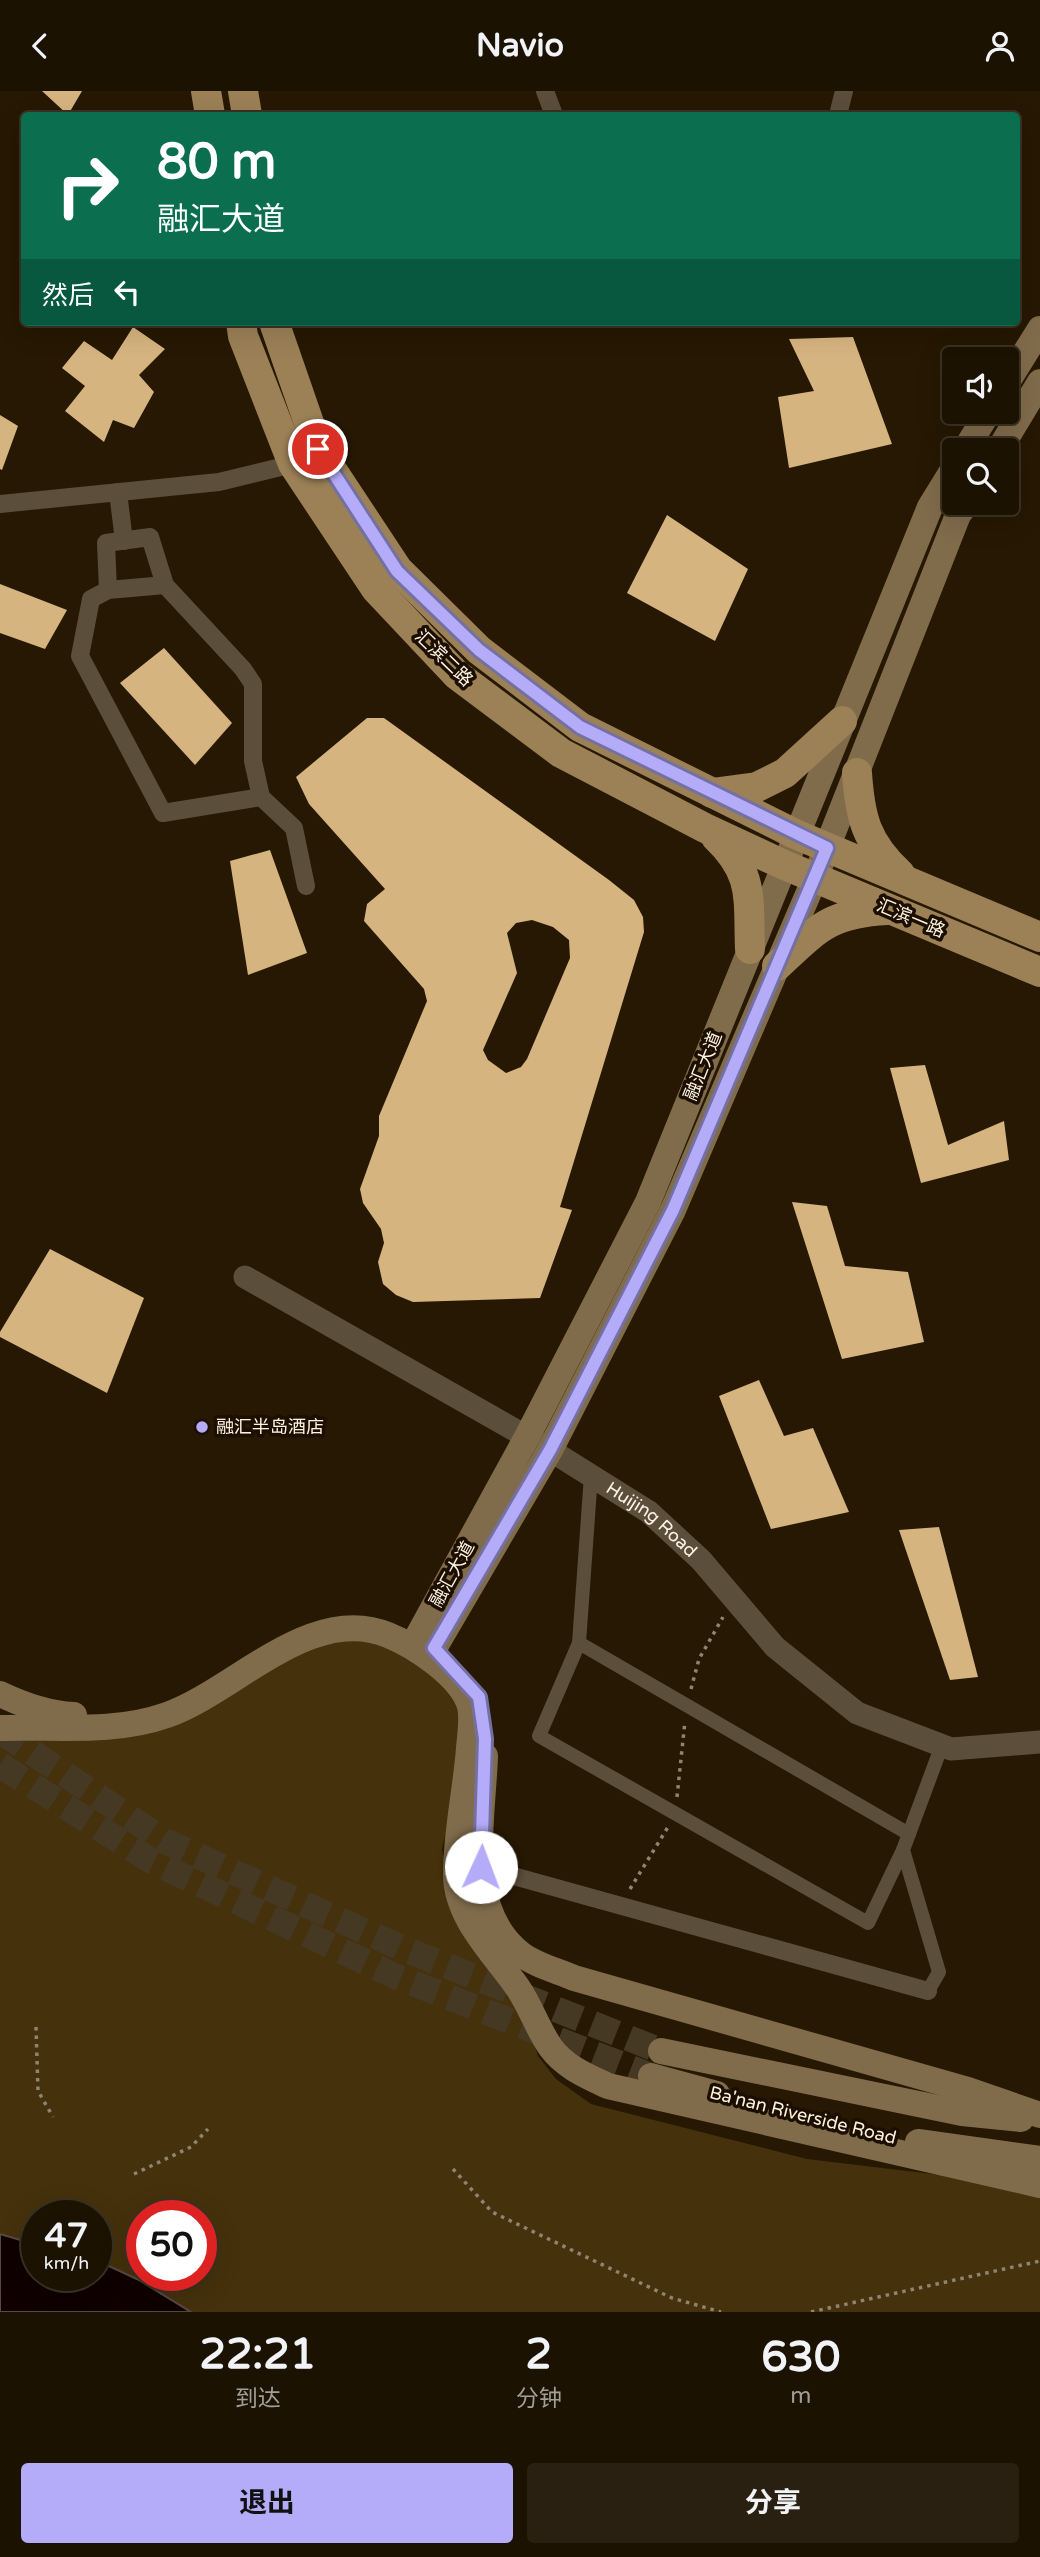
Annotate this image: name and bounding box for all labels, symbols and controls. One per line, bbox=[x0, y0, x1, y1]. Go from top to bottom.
icon: back bbox=[21, 27, 59, 65]
text: Navio bbox=[476, 27, 564, 65]
icon: person bbox=[981, 27, 1019, 65]
text: 80 m bbox=[157, 133, 276, 192]
icon: right bbox=[42, 140, 133, 231]
text: 融汇大道 bbox=[157, 201, 285, 239]
icon: left bbox=[108, 273, 146, 311]
text: 然后 bbox=[42, 280, 94, 311]
map controls bbox=[942, 347, 1019, 515]
button: sound bbox=[942, 347, 1019, 424]
pin bbox=[288, 419, 348, 479]
icon: arrive bbox=[299, 430, 337, 468]
button: search bbox=[942, 438, 1019, 515]
street label: 汇滨二路 bbox=[410, 625, 478, 691]
street label: 汇滨一路 bbox=[874, 894, 948, 942]
street label: 融汇大道 bbox=[679, 1029, 727, 1103]
place label: 融汇半岛酒店 bbox=[216, 1416, 324, 1438]
marker: 融汇半岛酒店 bbox=[194, 1419, 210, 1435]
street label: Huijing Road bbox=[602, 1477, 702, 1562]
street label: 融汇大道 bbox=[425, 1537, 479, 1611]
position arrow bbox=[444, 1830, 518, 1904]
street label: Ba'nan Riverside Road bbox=[707, 2081, 899, 2149]
speed limit sign: 50 bbox=[126, 2200, 217, 2291]
text: 47 bbox=[45, 2215, 88, 2257]
text: km/h bbox=[44, 2252, 89, 2274]
text: 22:21 bbox=[200, 2329, 316, 2380]
text: 2 bbox=[525, 2329, 552, 2380]
text: 630 bbox=[761, 2332, 840, 2383]
text: m bbox=[790, 2382, 811, 2410]
text: 到达 bbox=[235, 2385, 281, 2413]
text: 分钟 bbox=[516, 2385, 562, 2413]
button: 退出 bbox=[21, 2463, 513, 2543]
button: 分享 bbox=[527, 2463, 1019, 2543]

